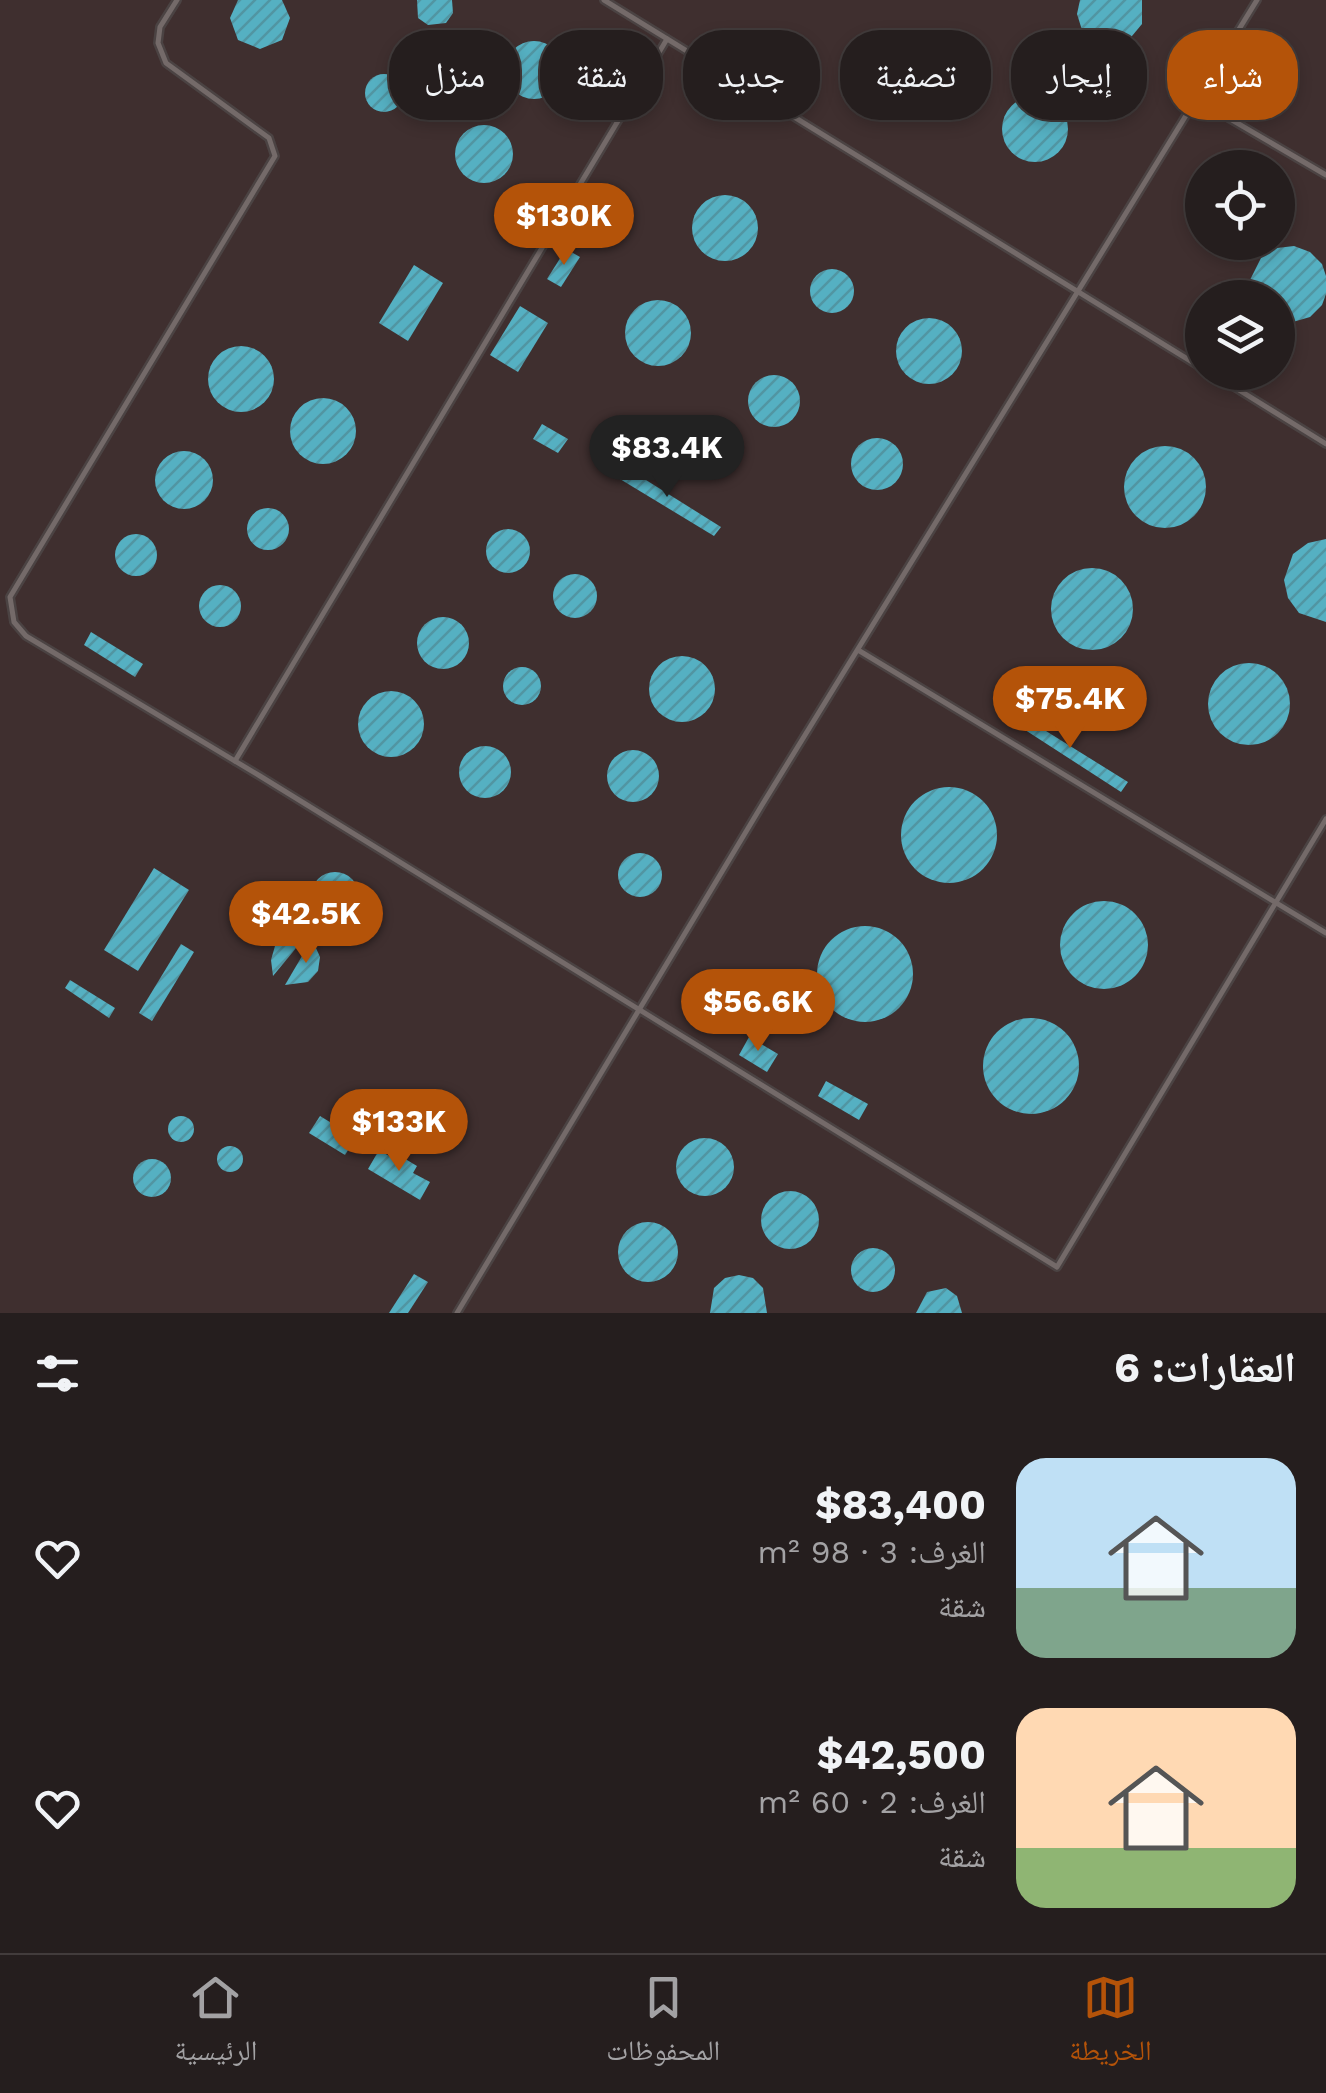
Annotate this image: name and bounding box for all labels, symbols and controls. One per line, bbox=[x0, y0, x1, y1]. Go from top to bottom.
chip: منزل bbox=[389, 30, 520, 120]
chip: شقة bbox=[540, 30, 663, 120]
chip: جديد bbox=[683, 30, 820, 120]
chip: تصفية bbox=[840, 30, 991, 120]
chip: إيجار bbox=[1011, 30, 1147, 120]
chip: شراء bbox=[1167, 30, 1298, 120]
map controls bbox=[1185, 150, 1295, 390]
button: locate bbox=[1185, 150, 1295, 260]
pin: $130K bbox=[494, 183, 634, 268]
text: $130K bbox=[516, 196, 612, 234]
button: layers bbox=[1185, 280, 1295, 390]
pin: $83.4K bbox=[586, 415, 748, 500]
text: $83.4K bbox=[611, 428, 723, 466]
pin: $75.4K bbox=[989, 666, 1151, 751]
text: $75.4K bbox=[1015, 679, 1125, 717]
pin: $42.5K bbox=[225, 881, 387, 966]
text: $42.5K bbox=[251, 894, 361, 932]
pin: $56.6K bbox=[677, 969, 839, 1054]
text: $56.6K bbox=[703, 982, 813, 1020]
pin: $133K bbox=[329, 1089, 469, 1174]
text: $133K bbox=[352, 1102, 446, 1140]
text: العقارات: 6 bbox=[1114, 1343, 1296, 1392]
icon: filters bbox=[30, 1346, 85, 1401]
text: $83,400 bbox=[815, 1480, 986, 1529]
icon: home bbox=[1096, 1498, 1216, 1618]
icon: heart bbox=[30, 1531, 85, 1586]
text: الغرف: 3 · 98 m² bbox=[758, 1533, 986, 1571]
text: شقة bbox=[938, 1587, 986, 1625]
text: $42,500 bbox=[817, 1730, 986, 1779]
icon: home bbox=[1096, 1748, 1216, 1868]
icon: heart bbox=[30, 1781, 85, 1836]
text: الغرف: 2 · 60 m² bbox=[758, 1783, 986, 1821]
text: شقة bbox=[938, 1837, 986, 1875]
tab: الرئيسية bbox=[174, 1970, 257, 2078]
tab: المحفوظات bbox=[606, 1970, 720, 2078]
tab: الخريطة bbox=[1069, 1970, 1152, 2078]

